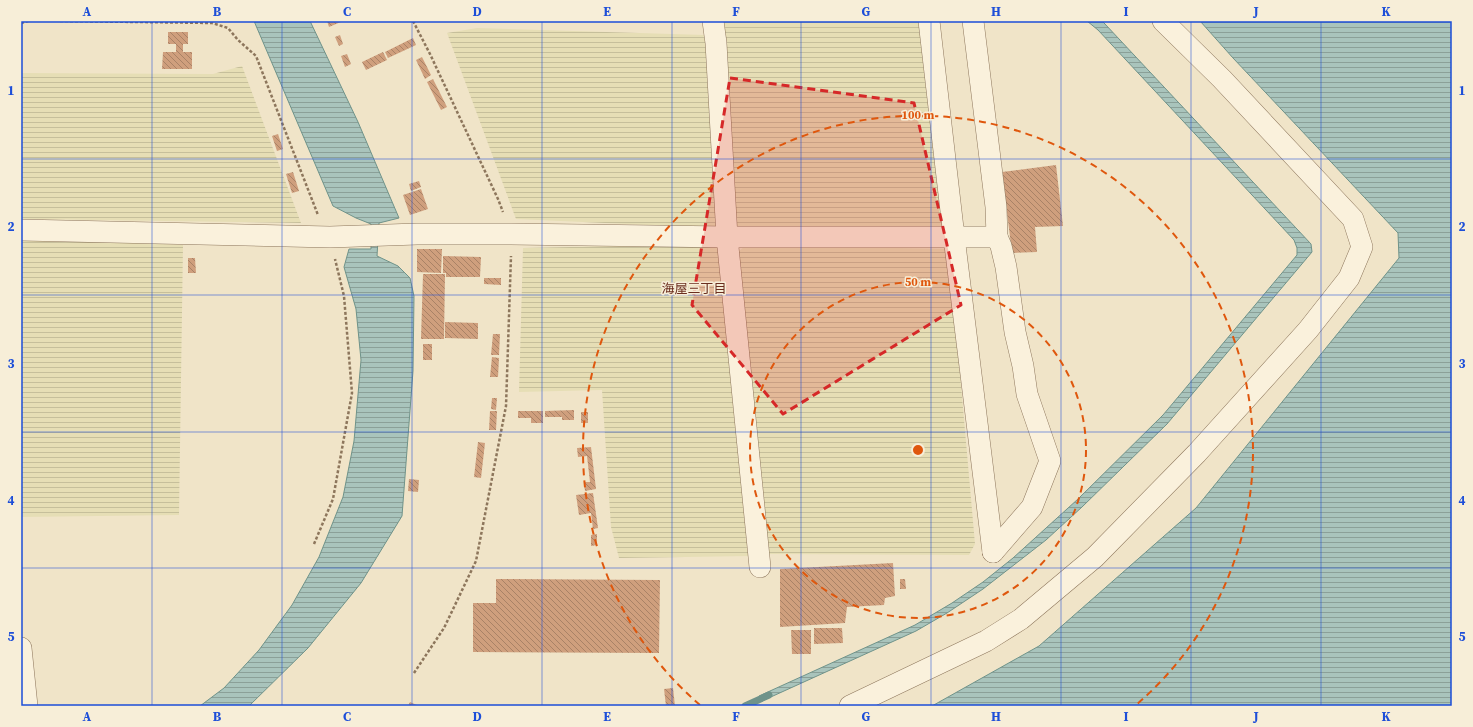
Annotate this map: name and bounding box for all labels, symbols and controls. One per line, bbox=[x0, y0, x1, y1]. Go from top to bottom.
text: A bbox=[83, 3, 92, 20]
text: B bbox=[213, 3, 222, 20]
text: C bbox=[343, 3, 351, 20]
text: D bbox=[472, 3, 482, 20]
text: E bbox=[603, 3, 611, 20]
text: F bbox=[732, 3, 740, 20]
text: G bbox=[862, 3, 871, 20]
text: H bbox=[991, 3, 1001, 20]
text: I bbox=[1123, 3, 1129, 20]
text: J bbox=[1252, 3, 1259, 20]
text: K bbox=[1381, 3, 1391, 20]
text: 1 bbox=[7, 82, 15, 99]
text: 1 bbox=[1458, 82, 1466, 99]
text: 100 m bbox=[902, 107, 935, 123]
text: 2 bbox=[7, 218, 15, 235]
text: 2 bbox=[1458, 218, 1466, 235]
text: 50 m bbox=[905, 274, 931, 290]
district label: 海屋三丁目 bbox=[661, 280, 727, 297]
text: 3 bbox=[7, 355, 15, 372]
text: 3 bbox=[1458, 355, 1466, 372]
centre of rings bbox=[911, 443, 925, 457]
text: 4 bbox=[7, 492, 15, 509]
text: 4 bbox=[1458, 492, 1466, 509]
text: 5 bbox=[7, 628, 15, 645]
text: 5 bbox=[1458, 628, 1466, 645]
text: A bbox=[83, 708, 92, 725]
text: B bbox=[213, 708, 222, 725]
text: C bbox=[343, 708, 351, 725]
text: D bbox=[472, 708, 482, 725]
text: E bbox=[603, 708, 611, 725]
text: F bbox=[732, 708, 740, 725]
text: G bbox=[862, 708, 871, 725]
text: H bbox=[991, 708, 1001, 725]
text: I bbox=[1123, 708, 1129, 725]
text: J bbox=[1252, 708, 1259, 725]
text: K bbox=[1381, 708, 1391, 725]

